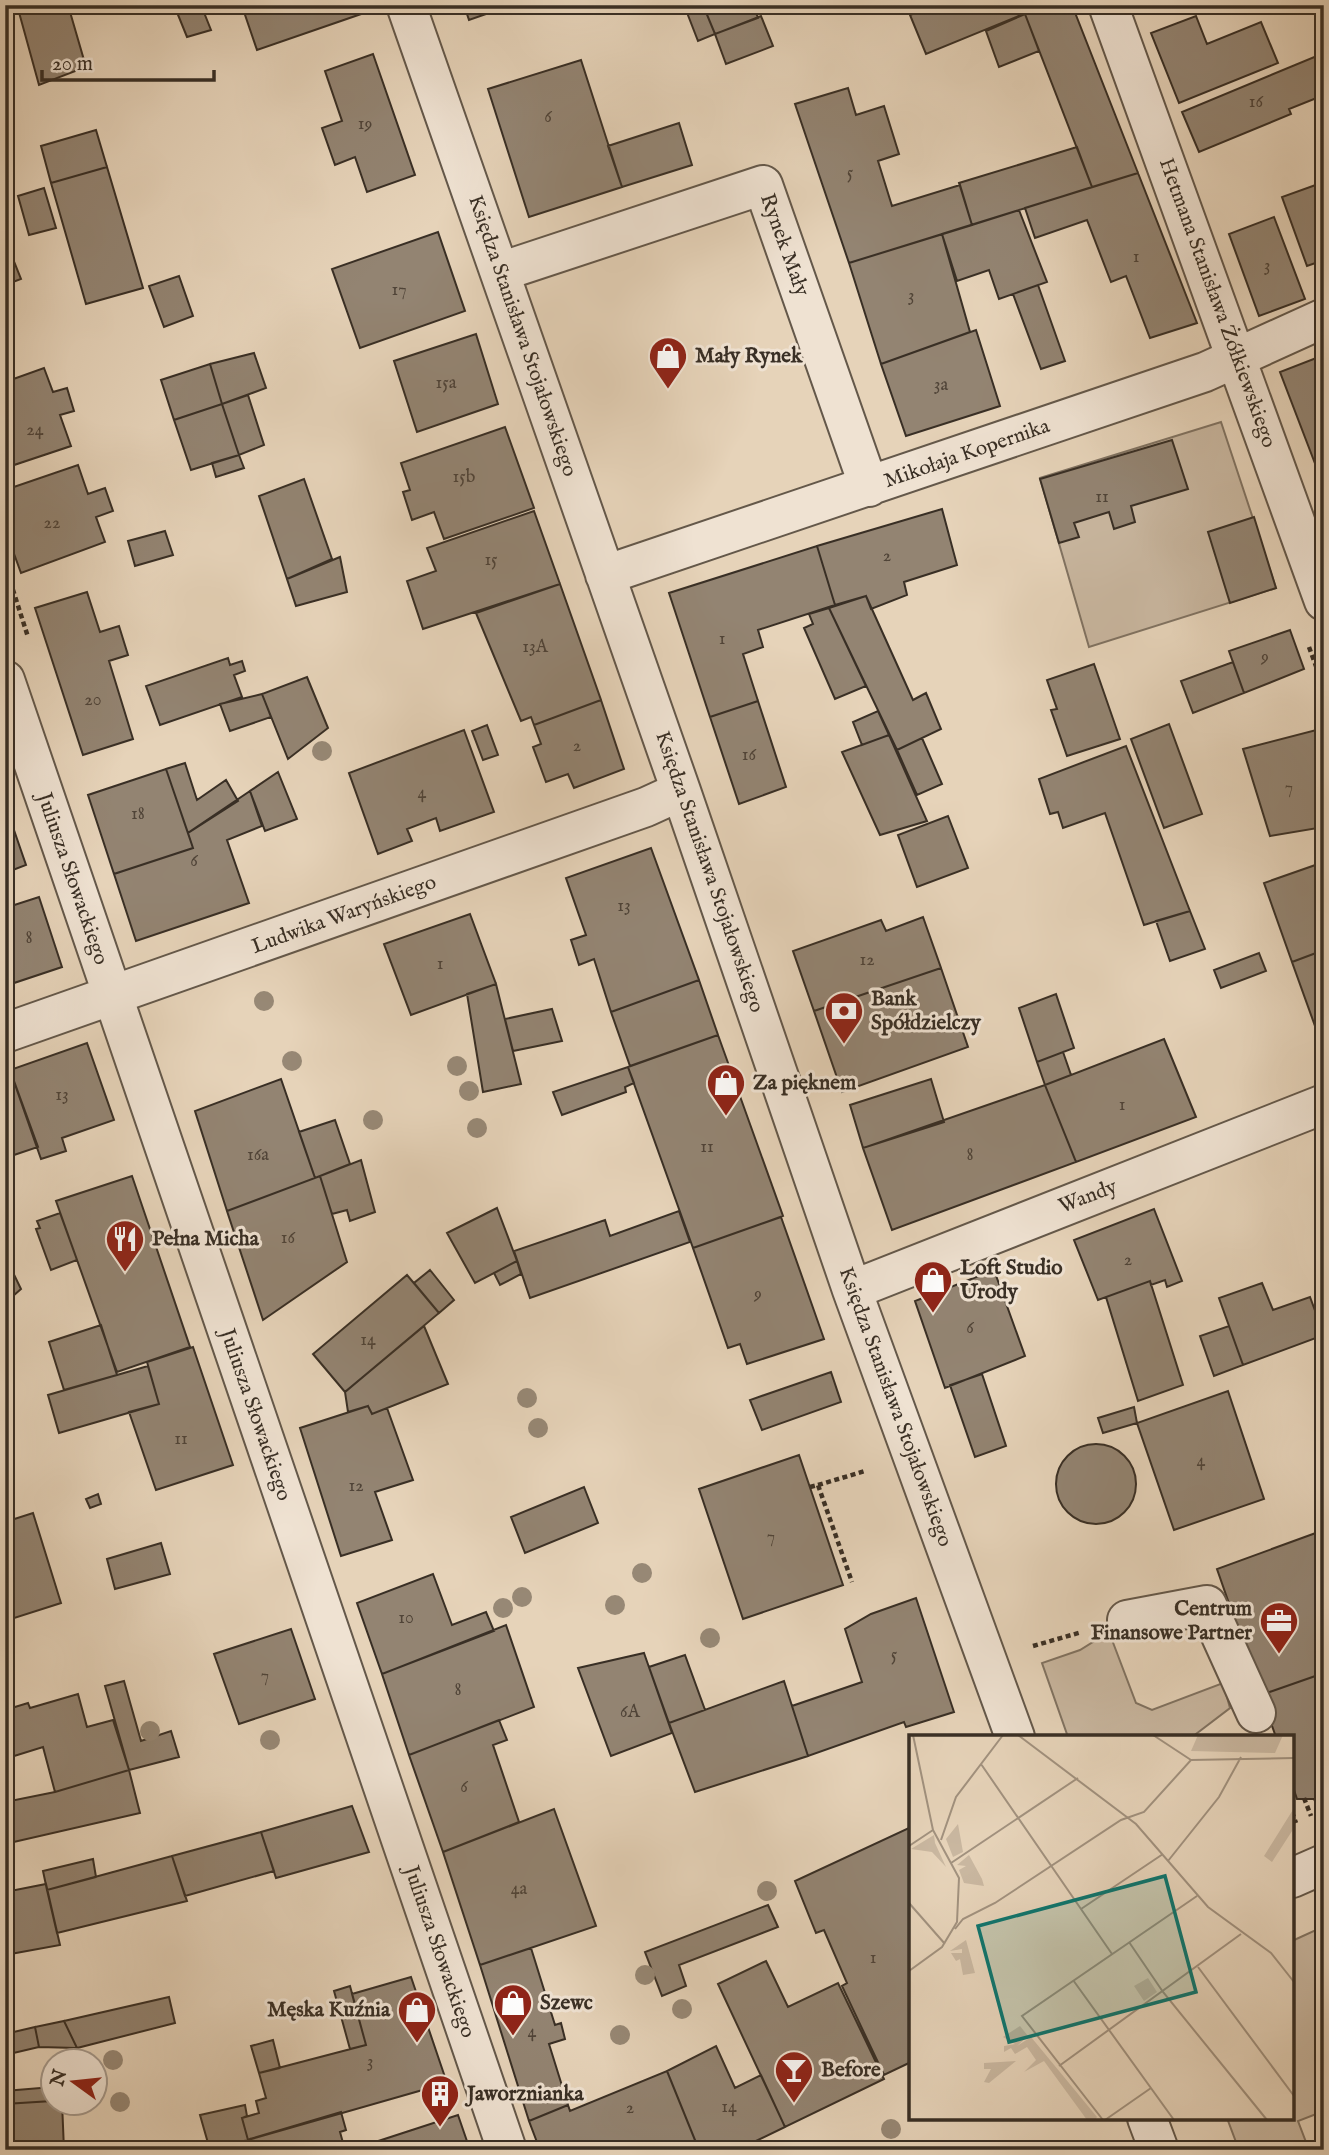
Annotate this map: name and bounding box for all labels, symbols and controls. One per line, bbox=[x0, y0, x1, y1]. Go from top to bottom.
scale bar bbox=[42, 38, 214, 82]
text: 20 m bbox=[52, 51, 93, 78]
house number: 16 bbox=[1249, 91, 1264, 114]
house number: 6 bbox=[544, 106, 552, 129]
house number: 19 bbox=[358, 113, 372, 136]
street label: Hetmana Stanisława Żółkiewskiego bbox=[1152, 154, 1282, 452]
house number: 5 bbox=[847, 162, 854, 185]
street label: Rynek Mały bbox=[753, 190, 815, 301]
street label: Księdza Stanisława Stojałowskiego bbox=[461, 192, 583, 480]
house number: 1 bbox=[1133, 246, 1139, 269]
house number: 3 bbox=[1264, 255, 1270, 278]
house number: 17 bbox=[391, 279, 407, 302]
house number: 3 bbox=[908, 285, 914, 308]
shop icon: Mały Rynek bbox=[647, 335, 689, 390]
place label: Mały Rynek bbox=[695, 343, 803, 370]
house number: 15a bbox=[435, 372, 457, 395]
house number: 3a bbox=[934, 374, 948, 397]
street label: Mikołaja Kopernika bbox=[881, 413, 1054, 495]
house number: 24 bbox=[26, 419, 44, 442]
house number: 15b bbox=[453, 466, 476, 489]
house number: 11 bbox=[1095, 486, 1109, 509]
house number: 22 bbox=[44, 512, 60, 535]
house number: 2 bbox=[883, 545, 891, 568]
house number: 15 bbox=[484, 549, 498, 572]
house number: 1 bbox=[719, 628, 725, 651]
house number: 13A bbox=[522, 636, 549, 659]
house number: 9 bbox=[1260, 646, 1269, 669]
house number: 20 bbox=[84, 689, 102, 712]
street label: Księdza Stanisława Stojałowskiego bbox=[648, 728, 770, 1016]
house number: 2 bbox=[573, 735, 581, 758]
house number: 16 bbox=[742, 744, 757, 767]
house number: 7 bbox=[1285, 777, 1293, 800]
house number: 4 bbox=[418, 782, 427, 805]
street label: Juliusza Słowackiego bbox=[29, 788, 114, 969]
house number: 18 bbox=[131, 803, 145, 826]
house number: 6 bbox=[190, 850, 198, 873]
street label: Ludwika Waryńskiego bbox=[248, 869, 440, 961]
house number: 13 bbox=[617, 895, 631, 918]
house number: 8 bbox=[25, 927, 33, 950]
house number: 12 bbox=[859, 949, 875, 972]
house number: 1 bbox=[437, 953, 443, 976]
place label: Bank Spółdzielczy bbox=[871, 986, 982, 1037]
bank icon: Bank Spółdzielczy bbox=[823, 990, 865, 1045]
shop icon: Za pięknem bbox=[705, 1062, 747, 1117]
place label: Za pięknem bbox=[753, 1070, 857, 1097]
house number: 13 bbox=[55, 1084, 69, 1107]
house number: 1 bbox=[1119, 1094, 1125, 1117]
house number: 11 bbox=[700, 1136, 714, 1159]
house number: 16a bbox=[247, 1144, 269, 1167]
house number: 8 bbox=[966, 1144, 974, 1167]
street label: Wandy bbox=[1055, 1173, 1122, 1220]
restaurant icon: Pełna Micha bbox=[104, 1218, 146, 1273]
place label: Pełna Micha bbox=[152, 1226, 260, 1253]
house number: 16 bbox=[281, 1227, 296, 1250]
house number: 2 bbox=[1124, 1249, 1132, 1272]
place label: Loft Studio Urody bbox=[959, 1255, 1063, 1306]
shop icon: Loft Studio Urody bbox=[912, 1259, 954, 1314]
street label: Księdza Stanisława Stojałowskiego bbox=[832, 1263, 958, 1551]
house number: 9 bbox=[753, 1283, 762, 1306]
house number: 6 bbox=[966, 1317, 974, 1340]
street label: Juliusza Słowackiego bbox=[212, 1324, 297, 1505]
house number: 14 bbox=[360, 1329, 376, 1352]
house number: 11 bbox=[174, 1428, 188, 1451]
house number: 4 bbox=[1197, 1450, 1206, 1473]
house number: 12 bbox=[348, 1475, 364, 1498]
house number: 7 bbox=[767, 1526, 775, 1549]
place label: Centrum Finansowe Partner bbox=[1091, 1596, 1253, 1647]
office icon: Centrum Finansowe Partner bbox=[1258, 1600, 1300, 1655]
house number: 10 bbox=[398, 1607, 414, 1630]
house number: 5 bbox=[891, 1644, 898, 1667]
house number: 7 bbox=[261, 1665, 269, 1688]
house number: 8 bbox=[454, 1679, 462, 1702]
house number: 6A bbox=[620, 1701, 641, 1724]
inset map bbox=[909, 1735, 1294, 2120]
house number: 6 bbox=[460, 1776, 468, 1799]
street label: Juliusza Słowackiego bbox=[396, 1861, 481, 2042]
house number: 4a bbox=[511, 1878, 528, 1901]
house number: 1 bbox=[870, 1947, 876, 1970]
shop icon: Szewc bbox=[492, 1982, 534, 2037]
shop icon: Męska Kuźnia bbox=[396, 1989, 438, 2044]
place label: Szewc bbox=[540, 1990, 593, 2017]
place label: Męska Kuźnia bbox=[267, 1997, 391, 2024]
house number: 4 bbox=[528, 2021, 537, 2044]
north arrow bbox=[38, 2046, 108, 2116]
bar icon: Before bbox=[773, 2049, 815, 2104]
house number: 3 bbox=[367, 2051, 373, 2074]
place label: Before bbox=[821, 2057, 881, 2084]
text: N bbox=[46, 2067, 73, 2090]
building icon: Jaworznianka bbox=[419, 2073, 461, 2128]
place label: Jaworznianka bbox=[464, 2081, 584, 2108]
house number: 14 bbox=[721, 2096, 737, 2119]
house number: 2 bbox=[626, 2097, 634, 2120]

